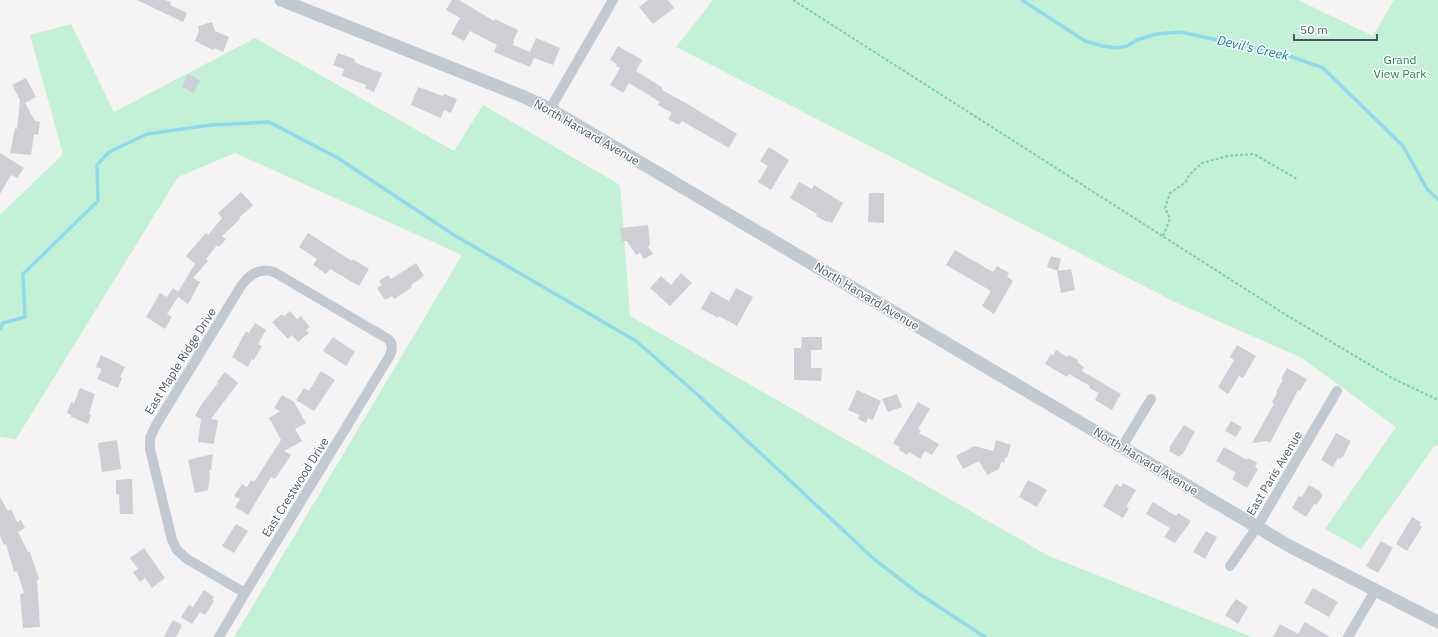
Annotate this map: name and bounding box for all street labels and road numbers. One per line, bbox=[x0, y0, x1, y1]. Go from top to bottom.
street label: North Harvard Avenue bbox=[532, 96, 643, 169]
street label: North Harvard Avenue bbox=[812, 259, 922, 333]
street label: East Maple Ridge Drive bbox=[141, 304, 219, 417]
street label: North Harvard Avenue bbox=[1091, 424, 1201, 498]
street label: East Paris Avenue bbox=[1243, 428, 1305, 518]
street label: East Crestwood Drive bbox=[258, 434, 332, 540]

